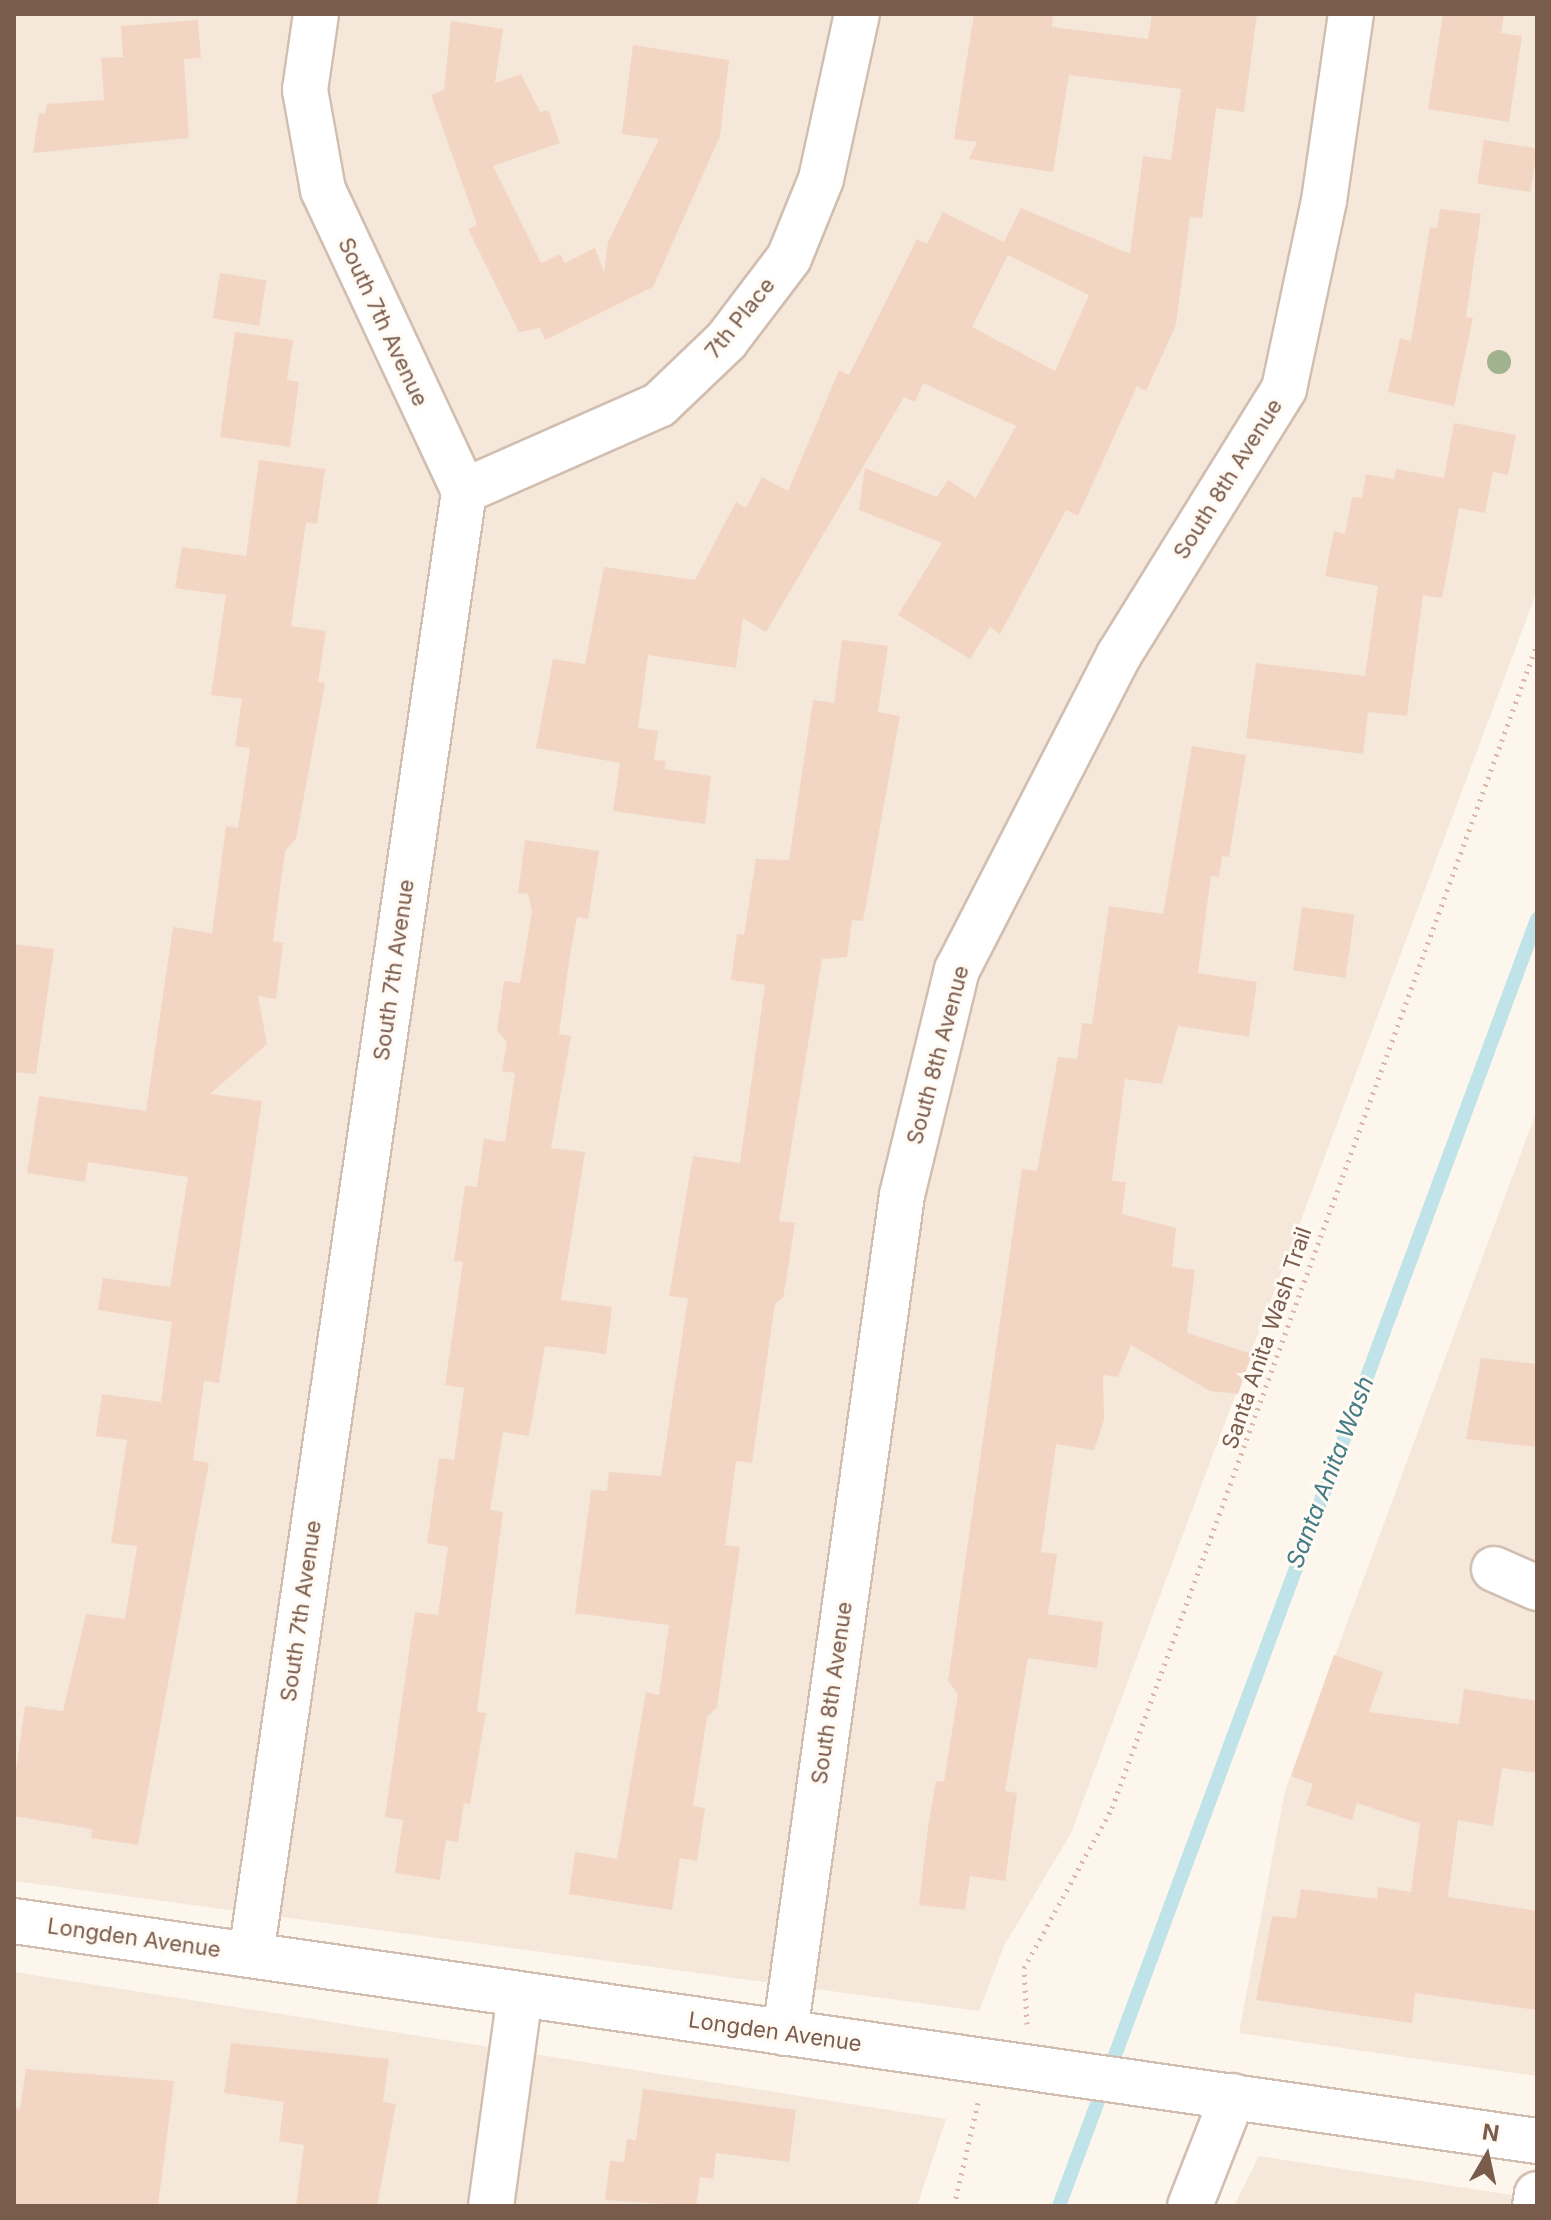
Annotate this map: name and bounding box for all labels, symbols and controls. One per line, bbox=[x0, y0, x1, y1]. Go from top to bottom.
street label: South 7th Avenue bbox=[332, 234, 434, 410]
street label: 7th Place bbox=[700, 272, 780, 364]
street label: South 8th Avenue bbox=[1168, 394, 1288, 564]
street label: South 7th Avenue bbox=[368, 878, 420, 1062]
street label: South 8th Avenue bbox=[901, 963, 975, 1147]
street label: Santa Anita Wash Trail bbox=[1217, 1224, 1317, 1452]
water label: Santa Anita Wash bbox=[1280, 1372, 1380, 1572]
street label: South 7th Avenue bbox=[275, 1519, 327, 1703]
street label: South 8th Avenue bbox=[806, 1600, 858, 1786]
street label: Longden Avenue bbox=[46, 1913, 222, 1963]
street label: Longden Avenue bbox=[687, 2007, 863, 2057]
north arrow bbox=[1447, 2116, 1527, 2196]
text: N bbox=[1480, 2118, 1501, 2146]

